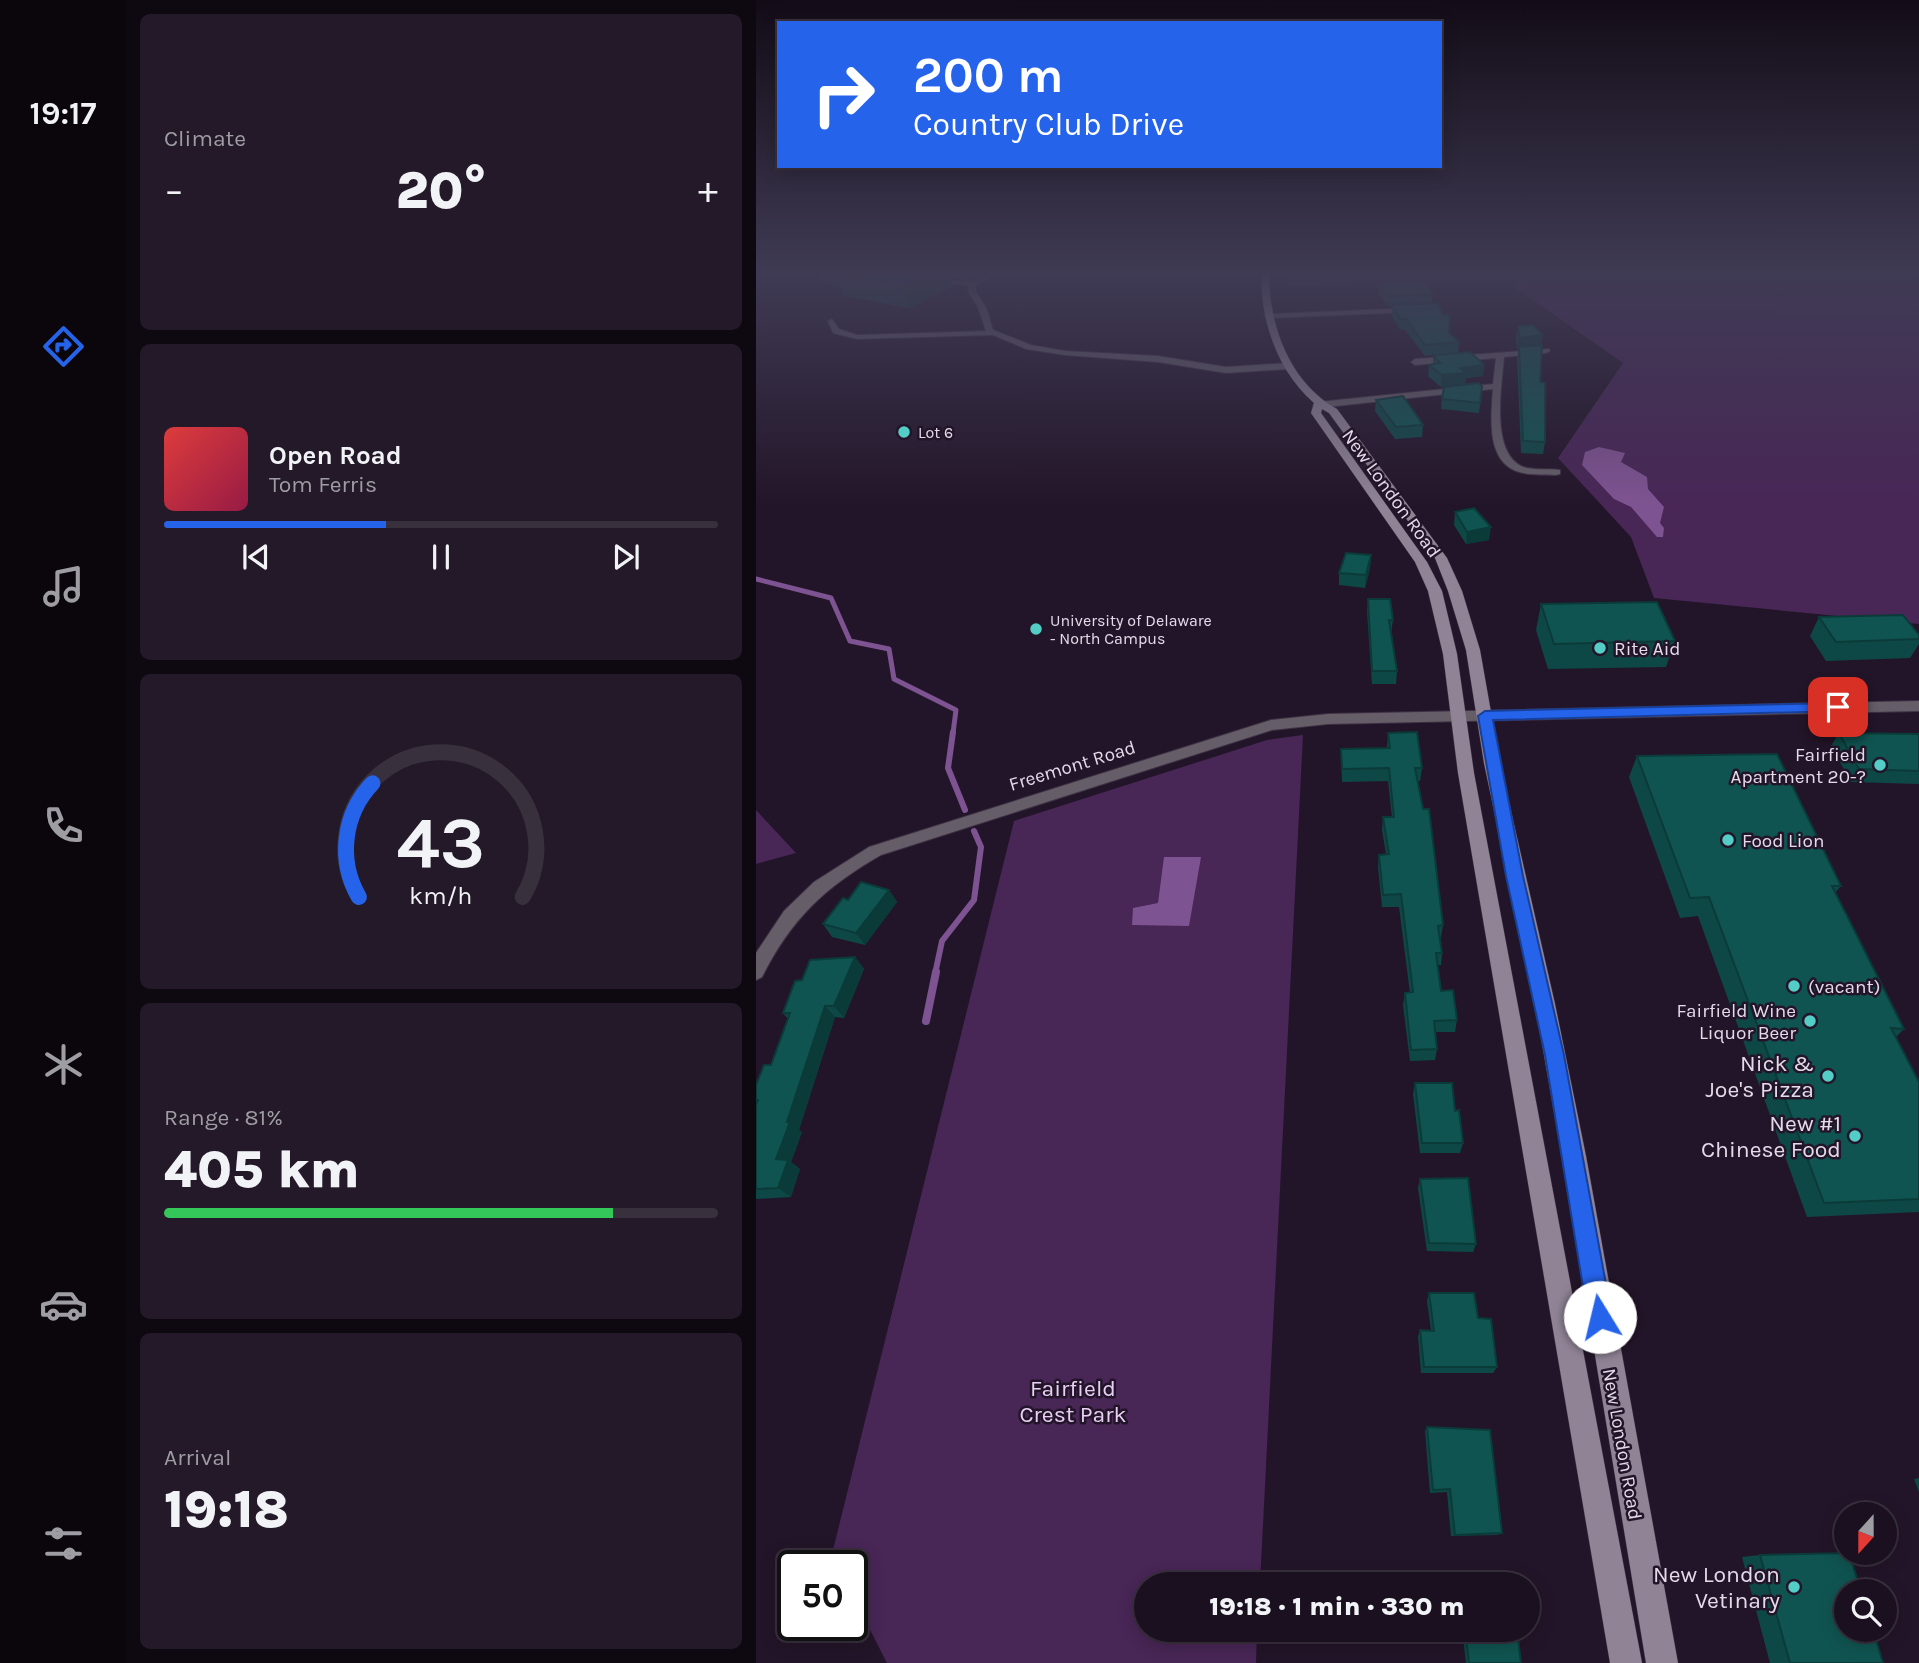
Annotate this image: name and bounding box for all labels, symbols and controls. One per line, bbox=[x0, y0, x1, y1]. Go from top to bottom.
text: 200 m bbox=[913, 47, 1064, 104]
icon: right bbox=[798, 49, 889, 140]
text: 19:17 bbox=[30, 95, 96, 132]
text: Country Club Drive bbox=[913, 106, 1184, 143]
text: Climate bbox=[164, 125, 246, 152]
text: 20° bbox=[396, 160, 486, 221]
text: − bbox=[164, 168, 184, 213]
text: + bbox=[698, 168, 718, 213]
icon: directions bbox=[39, 322, 88, 371]
place label: Lot 6 bbox=[918, 423, 953, 442]
marker: Lot 6 bbox=[896, 424, 912, 440]
street label: New London Road bbox=[1337, 425, 1445, 562]
text: Open Road bbox=[269, 440, 402, 471]
text: Tom Ferris bbox=[269, 471, 377, 498]
icon: previous bbox=[237, 538, 275, 576]
icon: pause bbox=[422, 538, 460, 576]
icon: next bbox=[607, 538, 645, 576]
icon: music bbox=[39, 562, 88, 611]
place label: University of Delaware - North Campus bbox=[1050, 611, 1212, 648]
marker: University of Delaware - North Campus bbox=[1028, 621, 1044, 637]
place label: Rite Aid bbox=[1614, 638, 1681, 660]
marker: Rite Aid bbox=[1592, 640, 1608, 656]
pin bbox=[1808, 677, 1868, 737]
icon: arrive bbox=[1819, 688, 1857, 726]
street label: Freemont Road bbox=[1006, 736, 1138, 796]
place label: Fairfield Apartment 20-? bbox=[1730, 744, 1866, 788]
marker: Fairfield Apartment 20-? bbox=[1872, 757, 1888, 773]
icon: phone bbox=[39, 801, 88, 850]
text: 43 bbox=[397, 801, 485, 886]
place label: Food Lion bbox=[1742, 830, 1824, 852]
marker: Food Lion bbox=[1720, 832, 1736, 848]
text: km/h bbox=[409, 881, 473, 910]
place label: (vacant) bbox=[1808, 976, 1880, 998]
marker: (vacant) bbox=[1786, 978, 1802, 994]
place label: Fairfield Wine Liquor Beer bbox=[1677, 1000, 1796, 1044]
marker: Fairfield Wine Liquor Beer bbox=[1802, 1013, 1818, 1029]
icon: climate bbox=[39, 1040, 88, 1089]
place label: Nick & Joe's Pizza bbox=[1706, 1050, 1814, 1103]
marker: Nick & Joe's Pizza bbox=[1820, 1068, 1836, 1084]
text: Range · 81% bbox=[164, 1104, 283, 1131]
place label: New #1 Chinese Food bbox=[1701, 1110, 1841, 1163]
marker: New #1 Chinese Food bbox=[1847, 1128, 1863, 1144]
text: 405 km bbox=[164, 1139, 360, 1200]
icon: car bbox=[39, 1280, 88, 1329]
position arrow bbox=[1563, 1280, 1637, 1354]
street label: New London Road bbox=[1598, 1367, 1646, 1521]
park label: Fairfield Crest Park bbox=[1019, 1375, 1127, 1428]
text: Arrival bbox=[164, 1444, 231, 1471]
text: 19:18 bbox=[164, 1479, 289, 1540]
north arrow bbox=[1834, 1502, 1897, 1564]
map controls bbox=[1834, 1502, 1897, 1642]
icon: filters bbox=[39, 1519, 88, 1568]
speed limit sign: 50 bbox=[777, 1550, 868, 1641]
place label: New London Vetinary bbox=[1653, 1561, 1780, 1614]
marker: New London Vetinary bbox=[1786, 1579, 1802, 1595]
button: search bbox=[1834, 1579, 1897, 1642]
text: 19:18 · 1 min · 330 m bbox=[1209, 1591, 1465, 1622]

